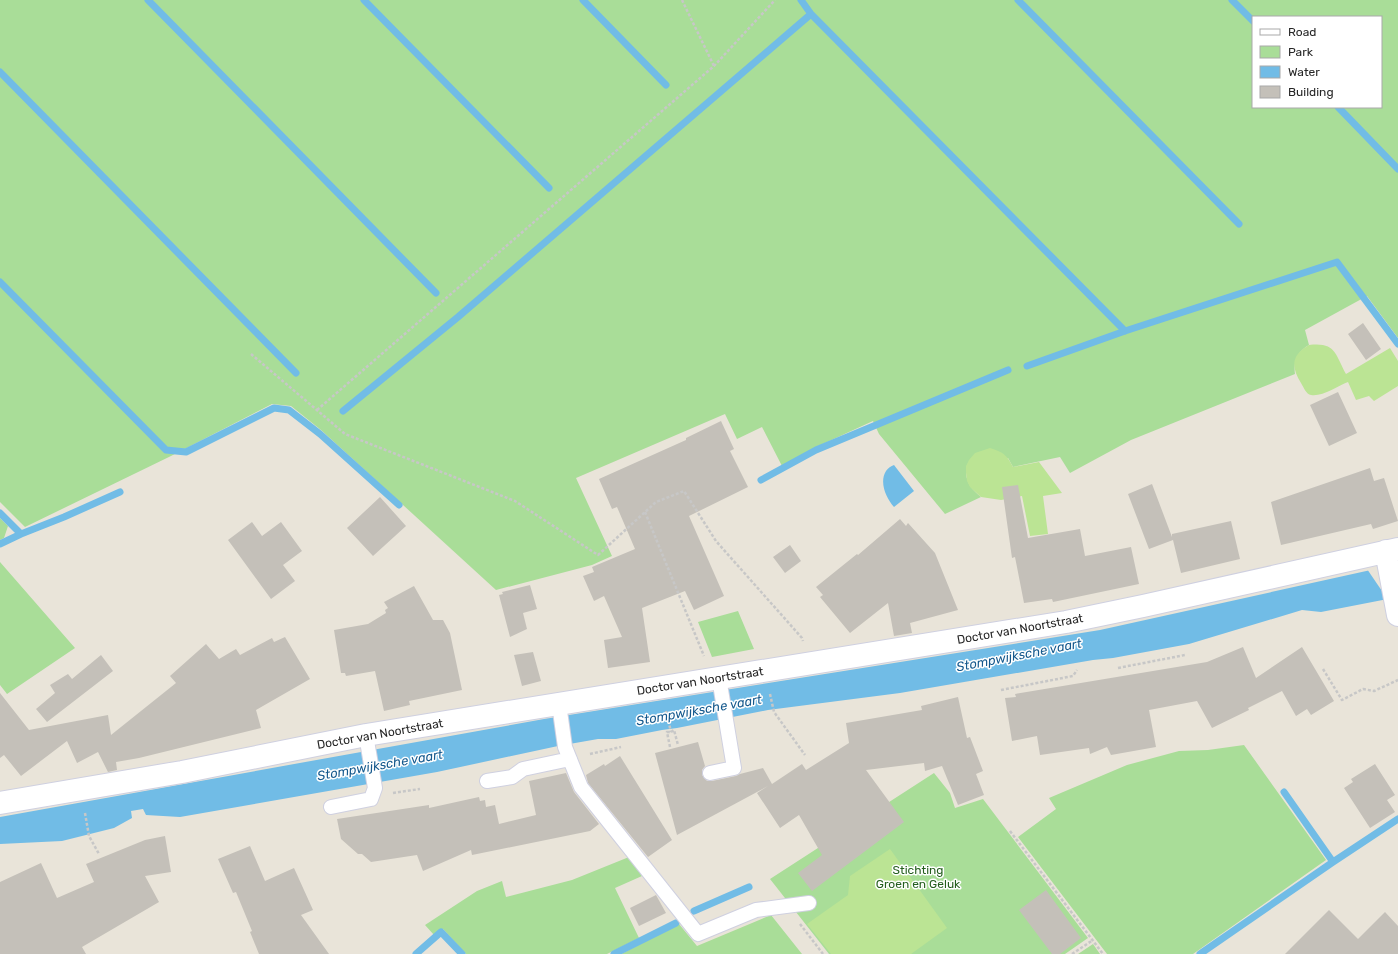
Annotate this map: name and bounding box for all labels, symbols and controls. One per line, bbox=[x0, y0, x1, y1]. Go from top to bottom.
legend bbox=[1252, 16, 1382, 108]
text: Road bbox=[1288, 25, 1316, 39]
text: Park bbox=[1288, 45, 1314, 59]
text: Water bbox=[1288, 65, 1320, 79]
text: Building bbox=[1288, 85, 1334, 99]
street label: Doctor van Noortstraat bbox=[956, 611, 1085, 647]
water label: Stompwijksche vaart bbox=[955, 635, 1084, 675]
street label: Doctor van Noortstraat bbox=[636, 664, 765, 698]
water label: Stompwijksche vaart bbox=[635, 691, 764, 728]
street label: Doctor van Noortstraat bbox=[316, 716, 445, 752]
water label: Stompwijksche vaart bbox=[316, 746, 445, 783]
park label: Stichting Groen en Geluk bbox=[876, 863, 961, 891]

